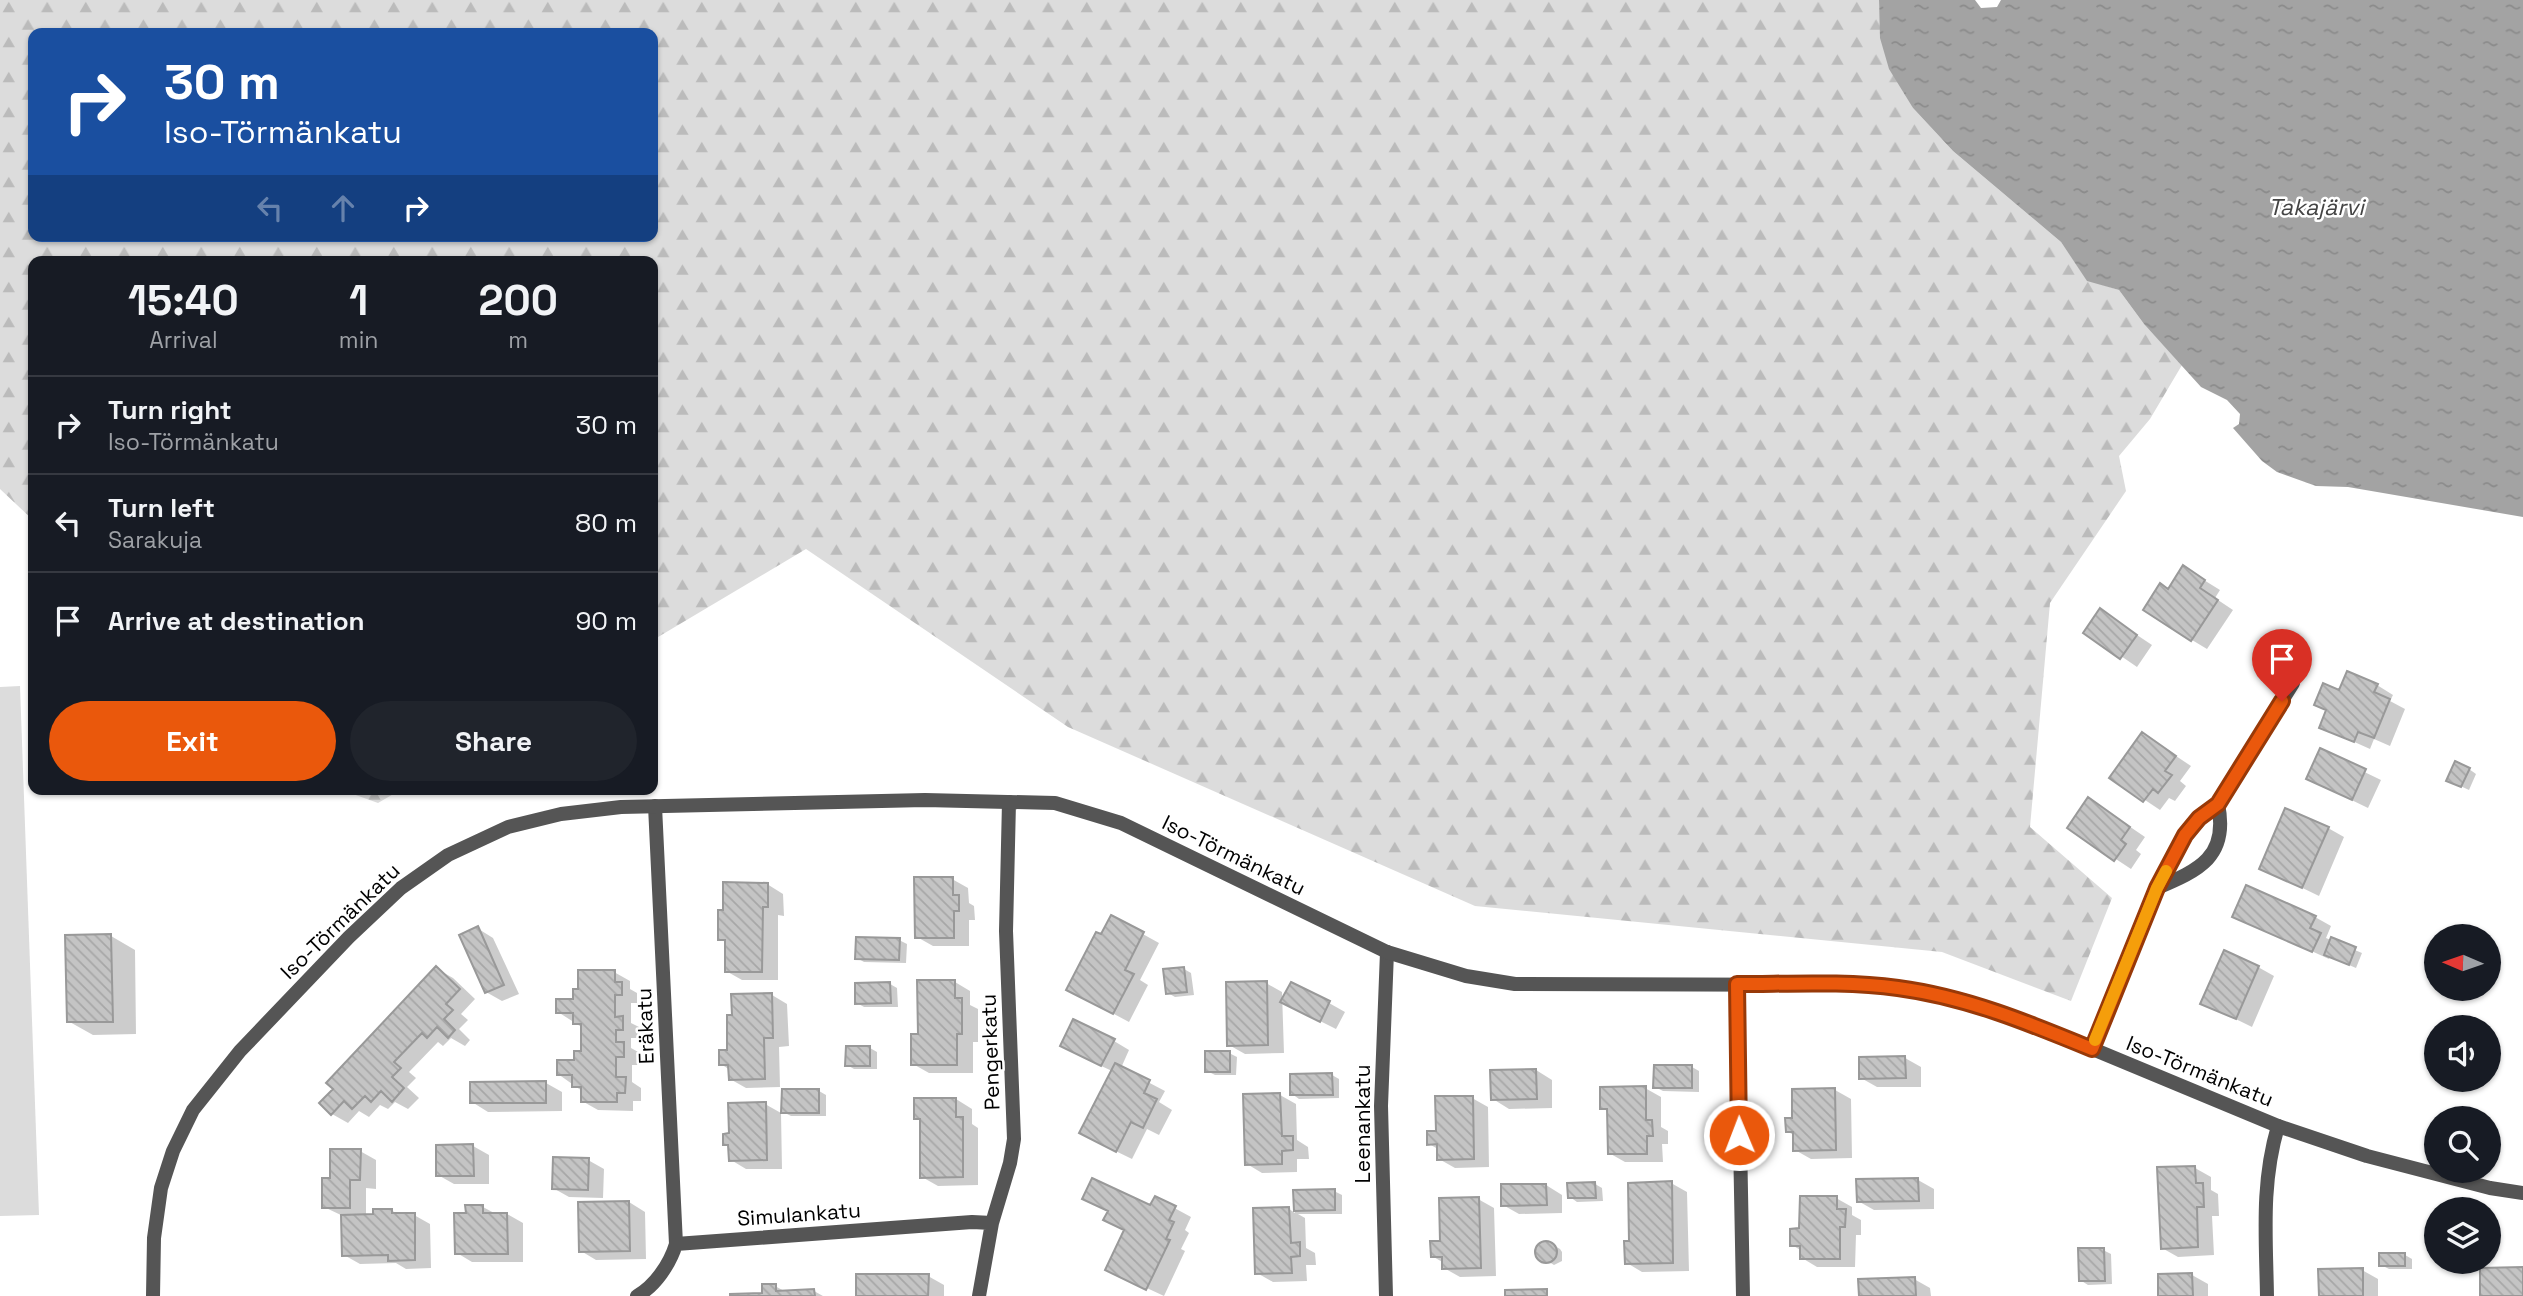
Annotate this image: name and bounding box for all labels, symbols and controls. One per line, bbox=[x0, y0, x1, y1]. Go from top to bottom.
text: 30 m bbox=[164, 51, 280, 113]
icon: right bbox=[49, 56, 140, 147]
text: Iso-Törmänkatu bbox=[164, 112, 402, 152]
icon: left bbox=[251, 189, 289, 227]
icon: ahead bbox=[324, 189, 362, 227]
icon: right bbox=[397, 189, 435, 227]
water label: Takajärvi bbox=[2268, 192, 2366, 222]
text: 15:40 bbox=[128, 274, 239, 327]
text: 1 bbox=[349, 274, 368, 327]
text: 200 bbox=[478, 274, 558, 327]
text: Arrival bbox=[149, 325, 218, 355]
text: min bbox=[339, 325, 378, 355]
text: m bbox=[508, 325, 528, 355]
text: Turn right bbox=[108, 393, 232, 427]
icon: right bbox=[49, 406, 87, 444]
text: 30 m bbox=[576, 408, 637, 442]
text: Iso-Törmänkatu bbox=[108, 427, 279, 457]
text: Turn left bbox=[108, 491, 215, 525]
icon: left bbox=[49, 504, 87, 542]
text: 80 m bbox=[575, 506, 637, 540]
text: Sarakuja bbox=[108, 525, 202, 555]
icon: arrive bbox=[49, 602, 87, 640]
text: Arrive at destination bbox=[108, 604, 365, 638]
text: 90 m bbox=[575, 604, 637, 638]
pin bbox=[2252, 629, 2312, 701]
icon: arrive bbox=[2263, 640, 2301, 678]
button: Exit bbox=[49, 701, 336, 781]
button: Share bbox=[350, 701, 637, 781]
street label: Iso-Törmänkatu bbox=[1158, 809, 1310, 901]
street label: Iso-Törmänkatu bbox=[274, 857, 406, 985]
north arrow bbox=[2424, 924, 2501, 1001]
map controls bbox=[2424, 924, 2501, 1274]
street label: Eräkatu bbox=[630, 987, 660, 1065]
street label: Pengerkatu bbox=[974, 993, 1006, 1111]
button: sound bbox=[2424, 1015, 2501, 1092]
street label: Iso-Törmänkatu bbox=[2123, 1029, 2277, 1113]
street label: Leenankatu bbox=[1349, 1064, 1376, 1184]
position arrow bbox=[1702, 1098, 1776, 1172]
button: search bbox=[2424, 1106, 2501, 1183]
street label: Simulankatu bbox=[736, 1196, 862, 1232]
button: layers bbox=[2424, 1197, 2501, 1274]

